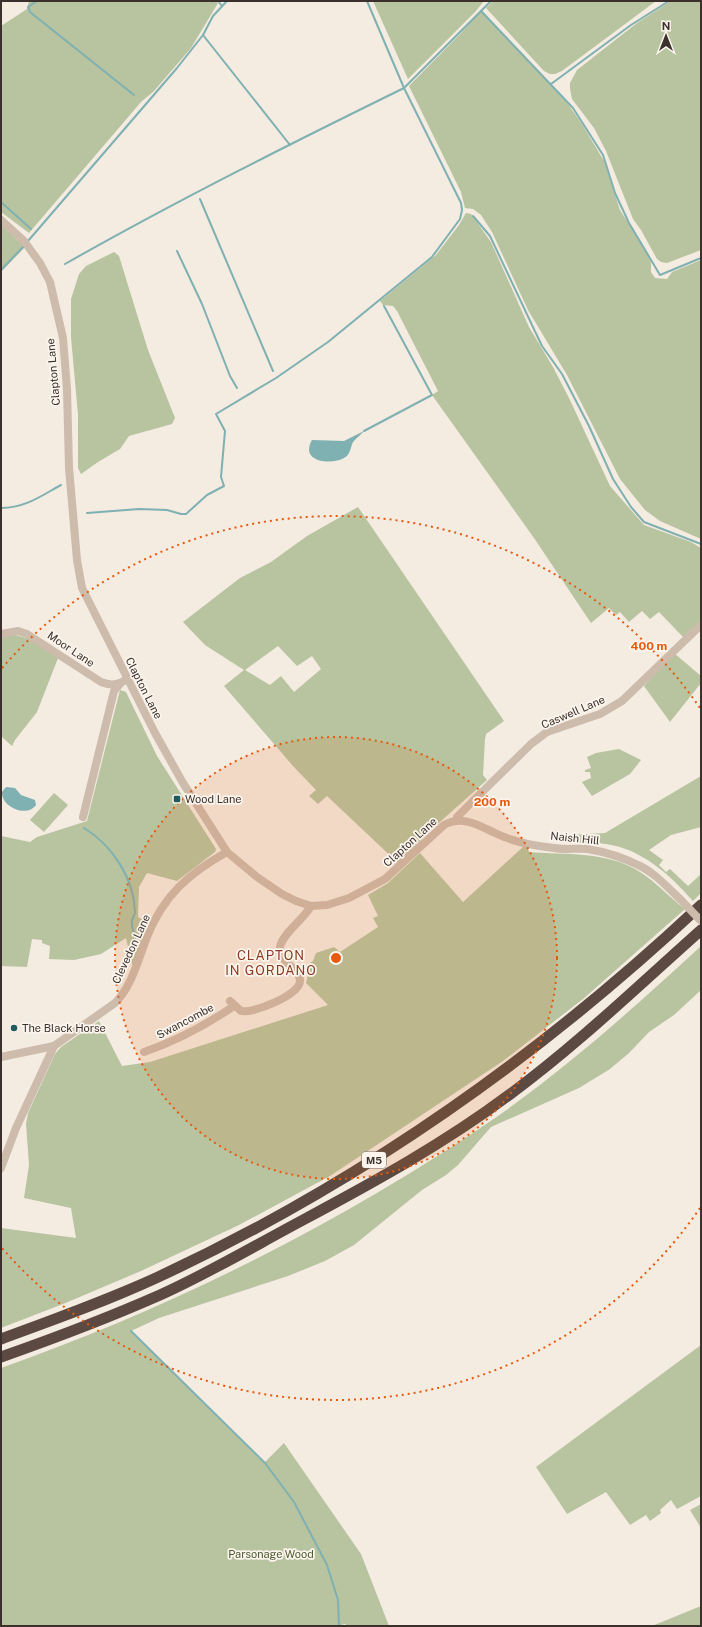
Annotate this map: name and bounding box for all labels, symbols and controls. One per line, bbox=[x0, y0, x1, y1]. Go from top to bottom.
north arrow bbox=[646, 16, 686, 56]
text: N bbox=[662, 20, 670, 32]
street label: Clapton Lane bbox=[44, 338, 62, 406]
street label: Moor Lane bbox=[45, 629, 97, 669]
text: 400 m bbox=[631, 639, 668, 653]
street label: Clapton Lane bbox=[123, 655, 165, 721]
street label: Caswell Lane bbox=[539, 693, 607, 731]
place label: Wood Lane bbox=[185, 793, 242, 805]
marker: Wood Lane bbox=[172, 794, 182, 804]
text: 200 m bbox=[474, 795, 510, 809]
street label: Clapton Lane bbox=[381, 815, 439, 869]
street label: Naish Hill bbox=[550, 829, 600, 847]
street label: Clevedon Lane bbox=[110, 912, 152, 986]
district label: CLAPTON IN GORDANO bbox=[225, 948, 317, 978]
centre of rings bbox=[329, 951, 343, 965]
street label: Swancombe bbox=[154, 1001, 216, 1041]
place label: The Black Horse bbox=[22, 1022, 106, 1034]
marker: The Black Horse bbox=[9, 1023, 19, 1033]
road number: M5 bbox=[362, 1152, 386, 1168]
park label: Parsonage Wood bbox=[228, 1548, 314, 1560]

